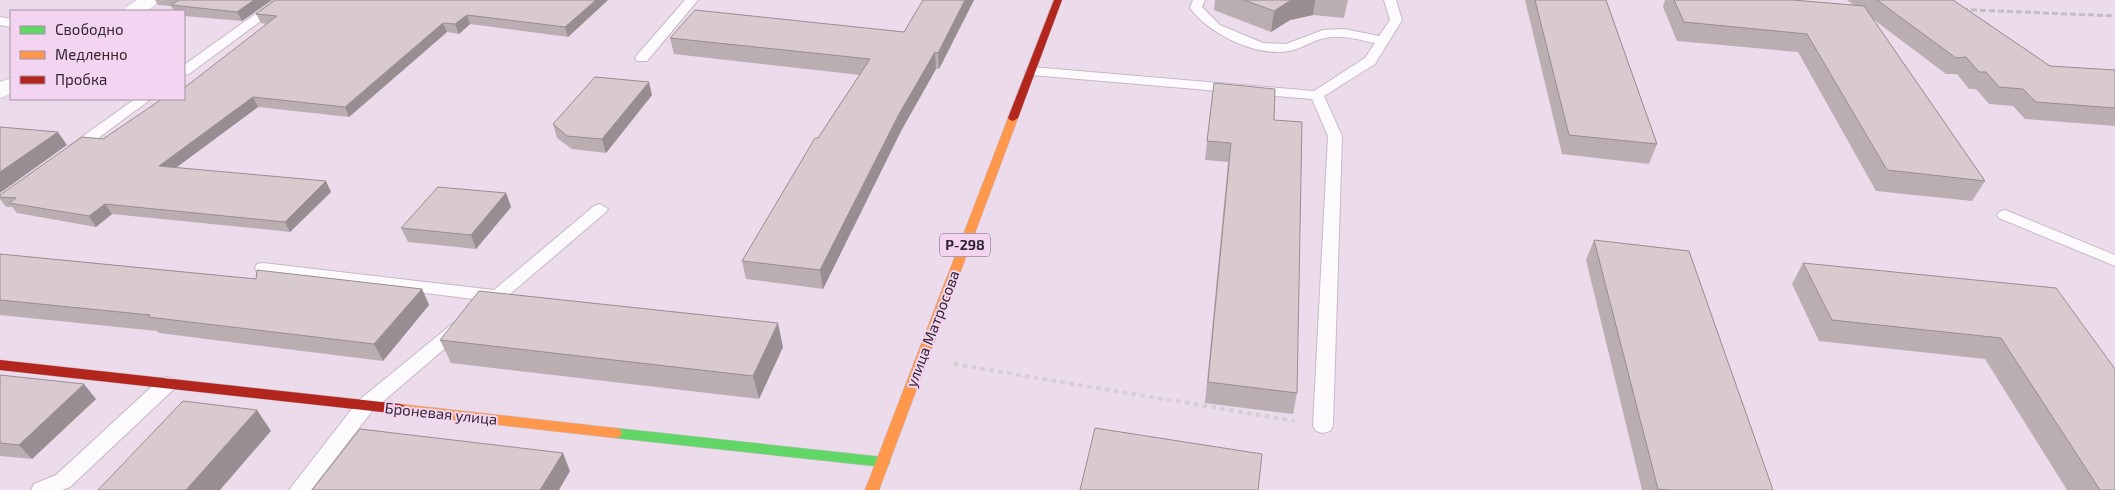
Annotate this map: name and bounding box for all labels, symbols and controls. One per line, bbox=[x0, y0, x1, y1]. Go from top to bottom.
legend bbox=[10, 10, 185, 100]
text: Свободно bbox=[55, 20, 124, 38]
text: Медленно bbox=[55, 45, 128, 63]
text: Пробка bbox=[55, 70, 107, 88]
road number: Р-298 bbox=[940, 234, 990, 256]
street label: улица Матросова bbox=[901, 268, 964, 390]
street label: Броневая улица bbox=[384, 398, 498, 429]

